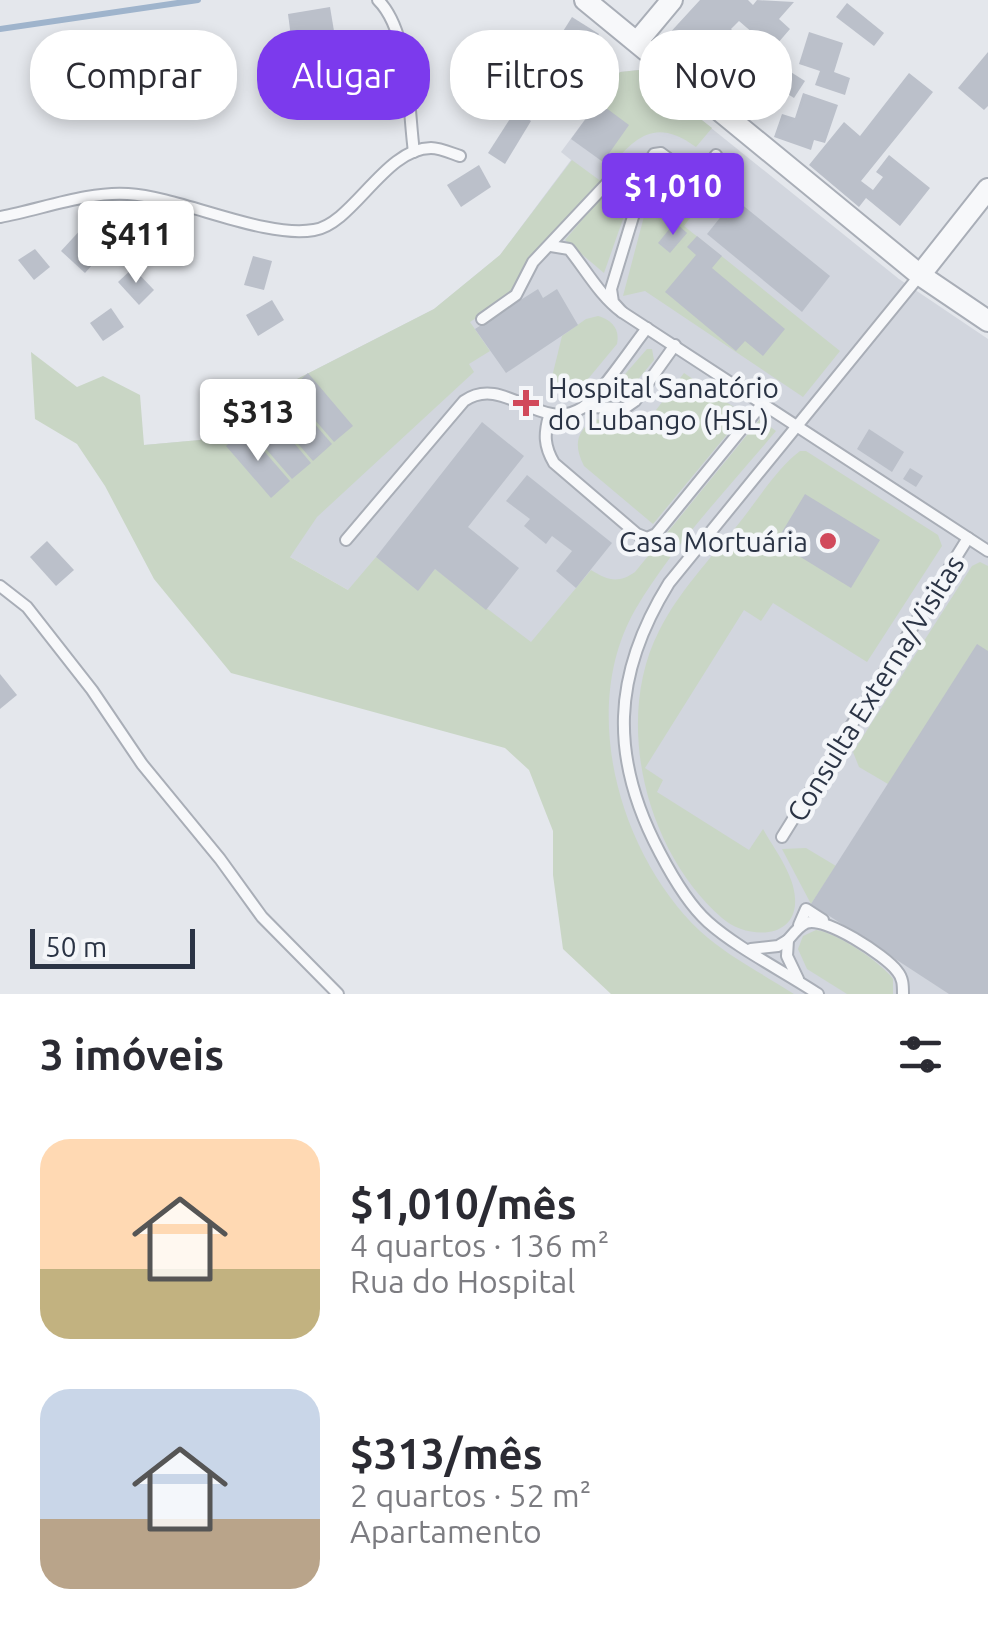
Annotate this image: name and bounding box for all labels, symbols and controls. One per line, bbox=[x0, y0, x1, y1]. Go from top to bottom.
chip: Comprar bbox=[30, 30, 237, 120]
chip: Alugar bbox=[257, 30, 430, 120]
chip: Filtros bbox=[450, 30, 619, 120]
chip: Novo bbox=[639, 30, 792, 120]
pin: $1,010 bbox=[592, 153, 754, 238]
text: $1,010 bbox=[624, 167, 722, 203]
pin: $411 bbox=[77, 201, 195, 286]
text: $411 bbox=[100, 215, 172, 251]
place label: Hospital Sanatório do Lubango (HSL) bbox=[548, 372, 779, 436]
pin: $313 bbox=[199, 379, 317, 464]
marker: Hospital Sanatório do Lubango (HSL) bbox=[513, 390, 539, 416]
text: $313 bbox=[222, 393, 294, 429]
place label: Casa Mortuária bbox=[619, 526, 808, 557]
marker: Casa Mortuária bbox=[817, 530, 839, 552]
street label: Consulta Externa/Visitas bbox=[780, 549, 970, 827]
scale bar bbox=[30, 924, 195, 968]
text: 50 m bbox=[45, 931, 107, 962]
icon: filters bbox=[893, 1027, 948, 1082]
text: 3 imóveis bbox=[40, 1031, 224, 1078]
icon: home bbox=[120, 1179, 240, 1299]
text: $1,010/mês bbox=[350, 1180, 577, 1227]
text: 4 quartos · 136 m² bbox=[350, 1227, 609, 1263]
text: Rua do Hospital bbox=[350, 1263, 576, 1299]
icon: home bbox=[120, 1429, 240, 1549]
text: $313/mês bbox=[350, 1430, 543, 1477]
text: 2 quartos · 52 m² bbox=[350, 1477, 591, 1513]
text: Apartamento bbox=[350, 1513, 542, 1549]

